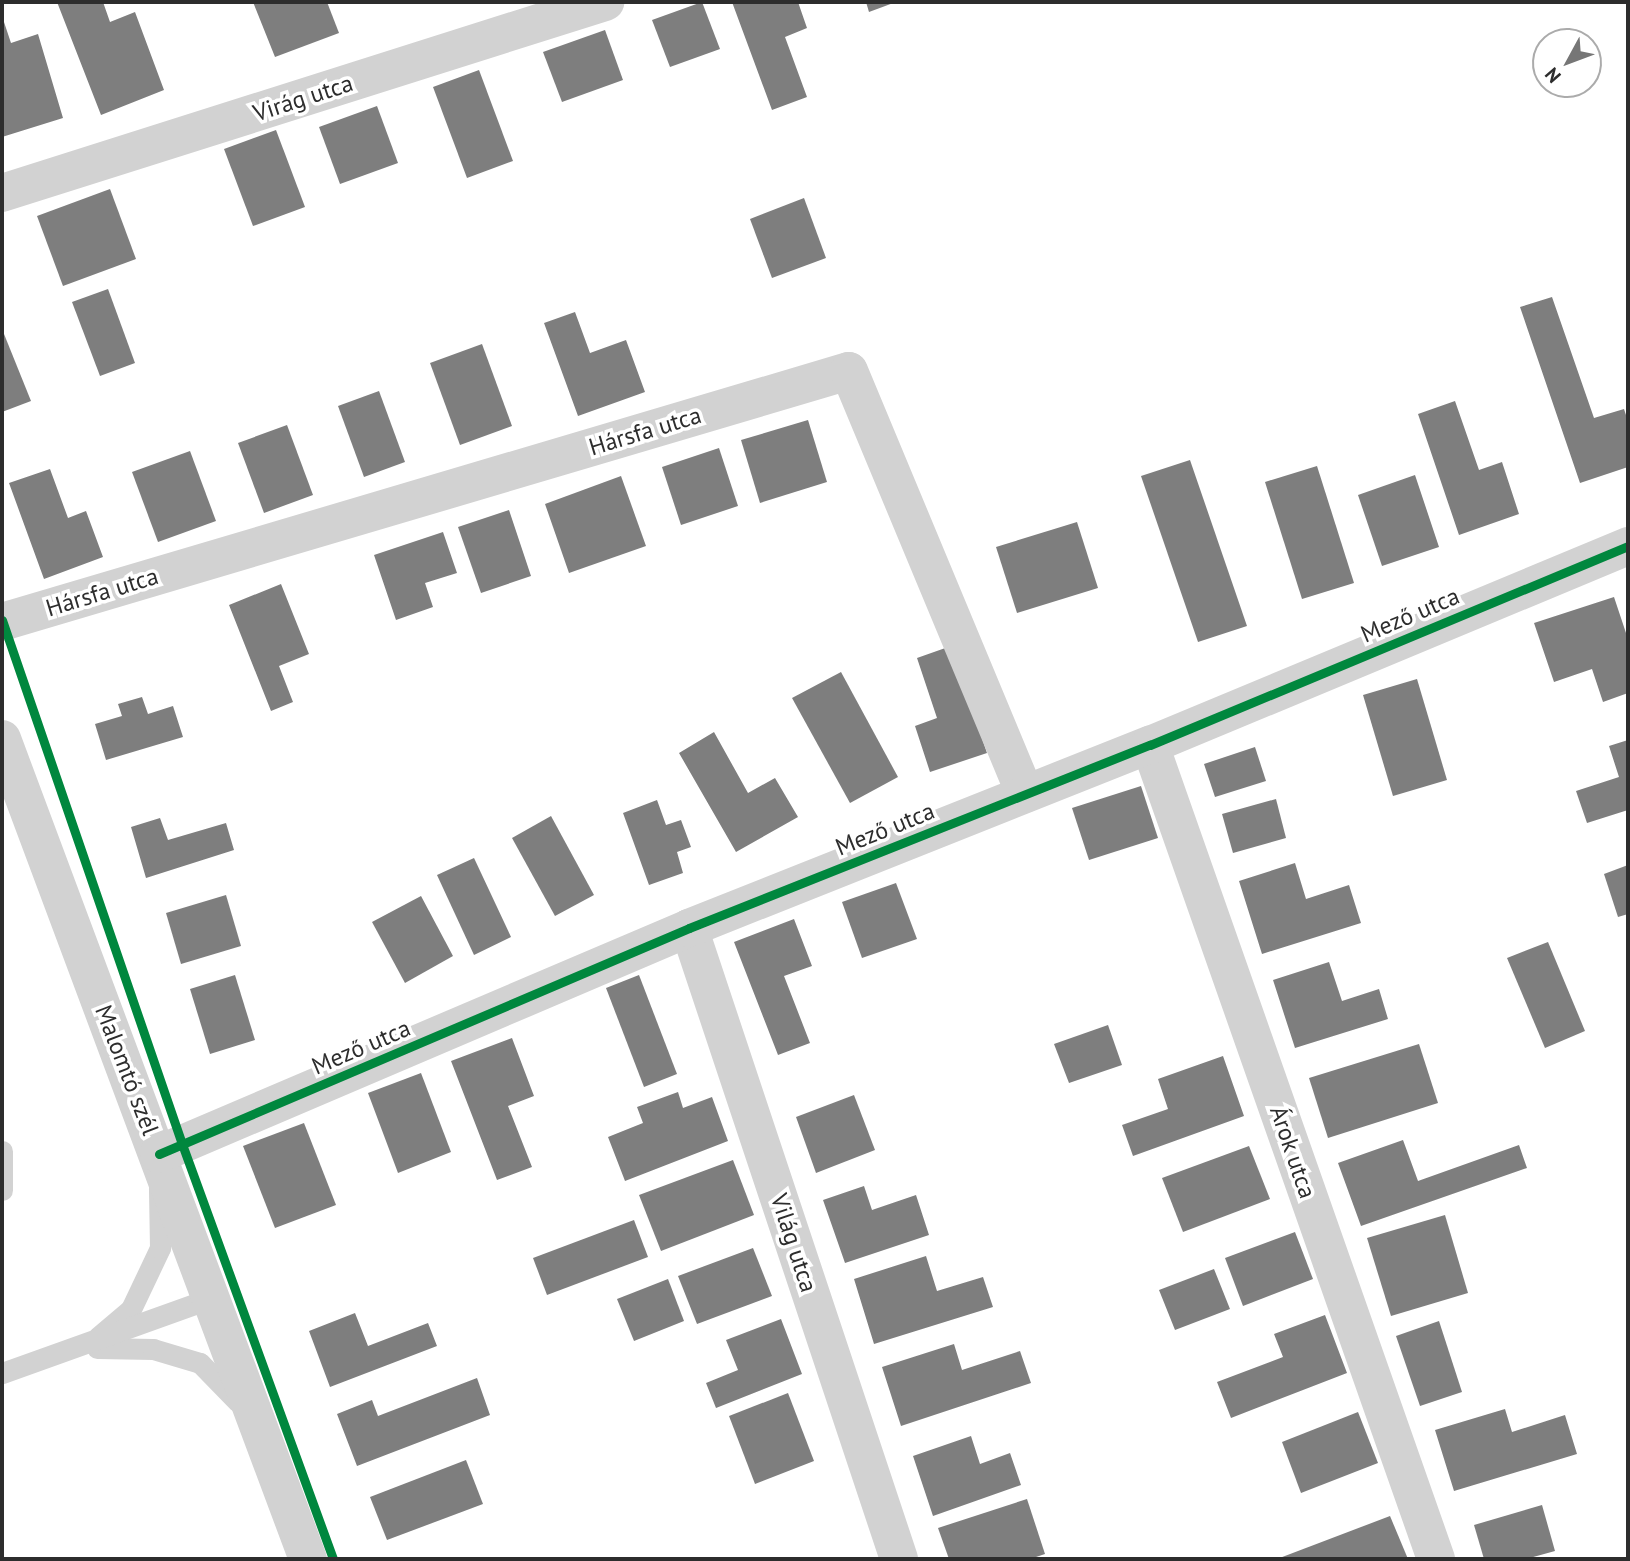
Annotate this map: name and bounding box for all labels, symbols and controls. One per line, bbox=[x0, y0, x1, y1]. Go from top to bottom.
north arrow bbox=[1532, 28, 1602, 98]
text: N bbox=[1540, 63, 1566, 88]
street label: Virág utca bbox=[250, 68, 356, 128]
street label: Hársfa utca bbox=[585, 400, 705, 462]
street label: Hársfa utca bbox=[42, 561, 162, 623]
street label: Mező utca bbox=[1356, 581, 1464, 649]
street label: Mező utca bbox=[831, 796, 939, 862]
street label: Malomtó szél bbox=[89, 1001, 165, 1139]
street label: Mező utca bbox=[307, 1013, 415, 1081]
street label: Árok utca bbox=[1264, 1102, 1322, 1202]
street label: Világ utca bbox=[765, 1190, 823, 1296]

